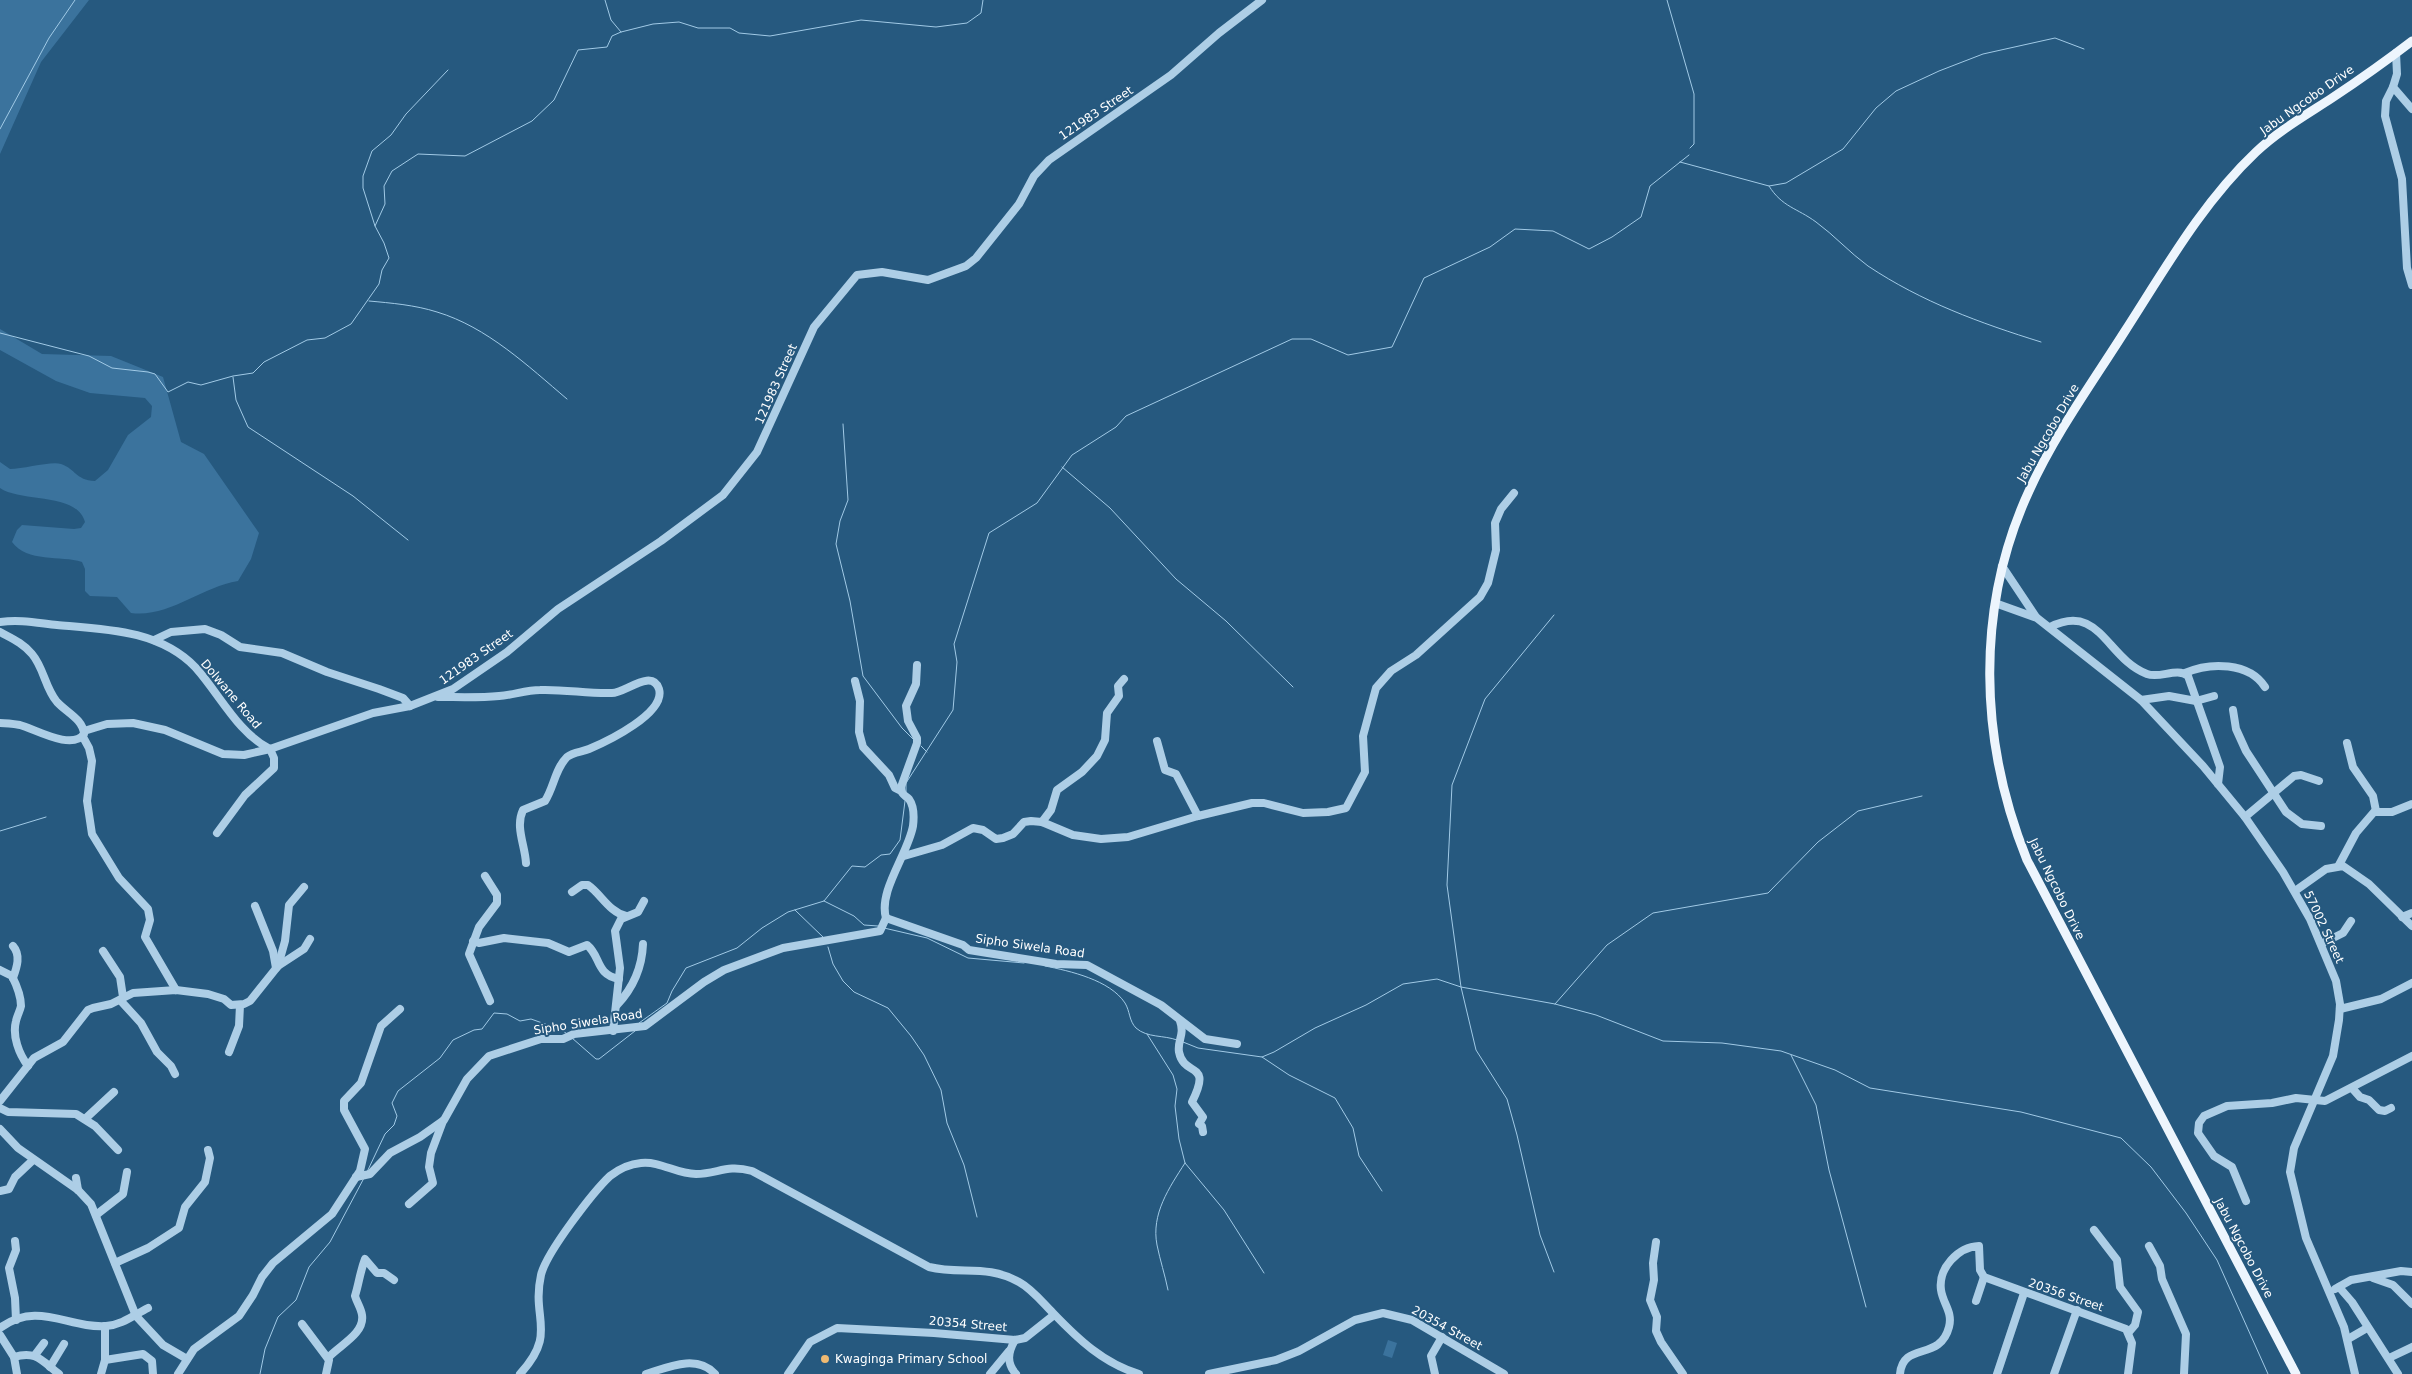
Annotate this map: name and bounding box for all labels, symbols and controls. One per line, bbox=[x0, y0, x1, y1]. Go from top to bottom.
street label: Jabu Ngcobo Drive bbox=[2257, 62, 2357, 138]
street label: 121983 Street bbox=[1056, 83, 1136, 143]
street label: 121983 Street bbox=[752, 342, 800, 426]
street label: Jabu Ngcobo Drive bbox=[2014, 381, 2082, 486]
street label: 121983 Street bbox=[437, 626, 516, 687]
street label: Dolwane Road bbox=[198, 657, 264, 731]
street label: Jabu Ngcobo Drive bbox=[2026, 835, 2088, 942]
street label: 57002 Street bbox=[2301, 888, 2347, 966]
street label: Sipho Siwela Road bbox=[975, 931, 1085, 961]
street label: Sipho Siwela Road bbox=[533, 1006, 643, 1038]
street label: Jabu Ngcobo Drive bbox=[2211, 1195, 2276, 1300]
street label: 20356 Street bbox=[2027, 1276, 2106, 1314]
street label: 20354 Street bbox=[1409, 1303, 1485, 1353]
street label: 20354 Street bbox=[928, 1314, 1008, 1334]
place label: Kwaginga Primary School bbox=[835, 1352, 987, 1366]
marker: Kwaginga Primary School bbox=[819, 1353, 831, 1365]

